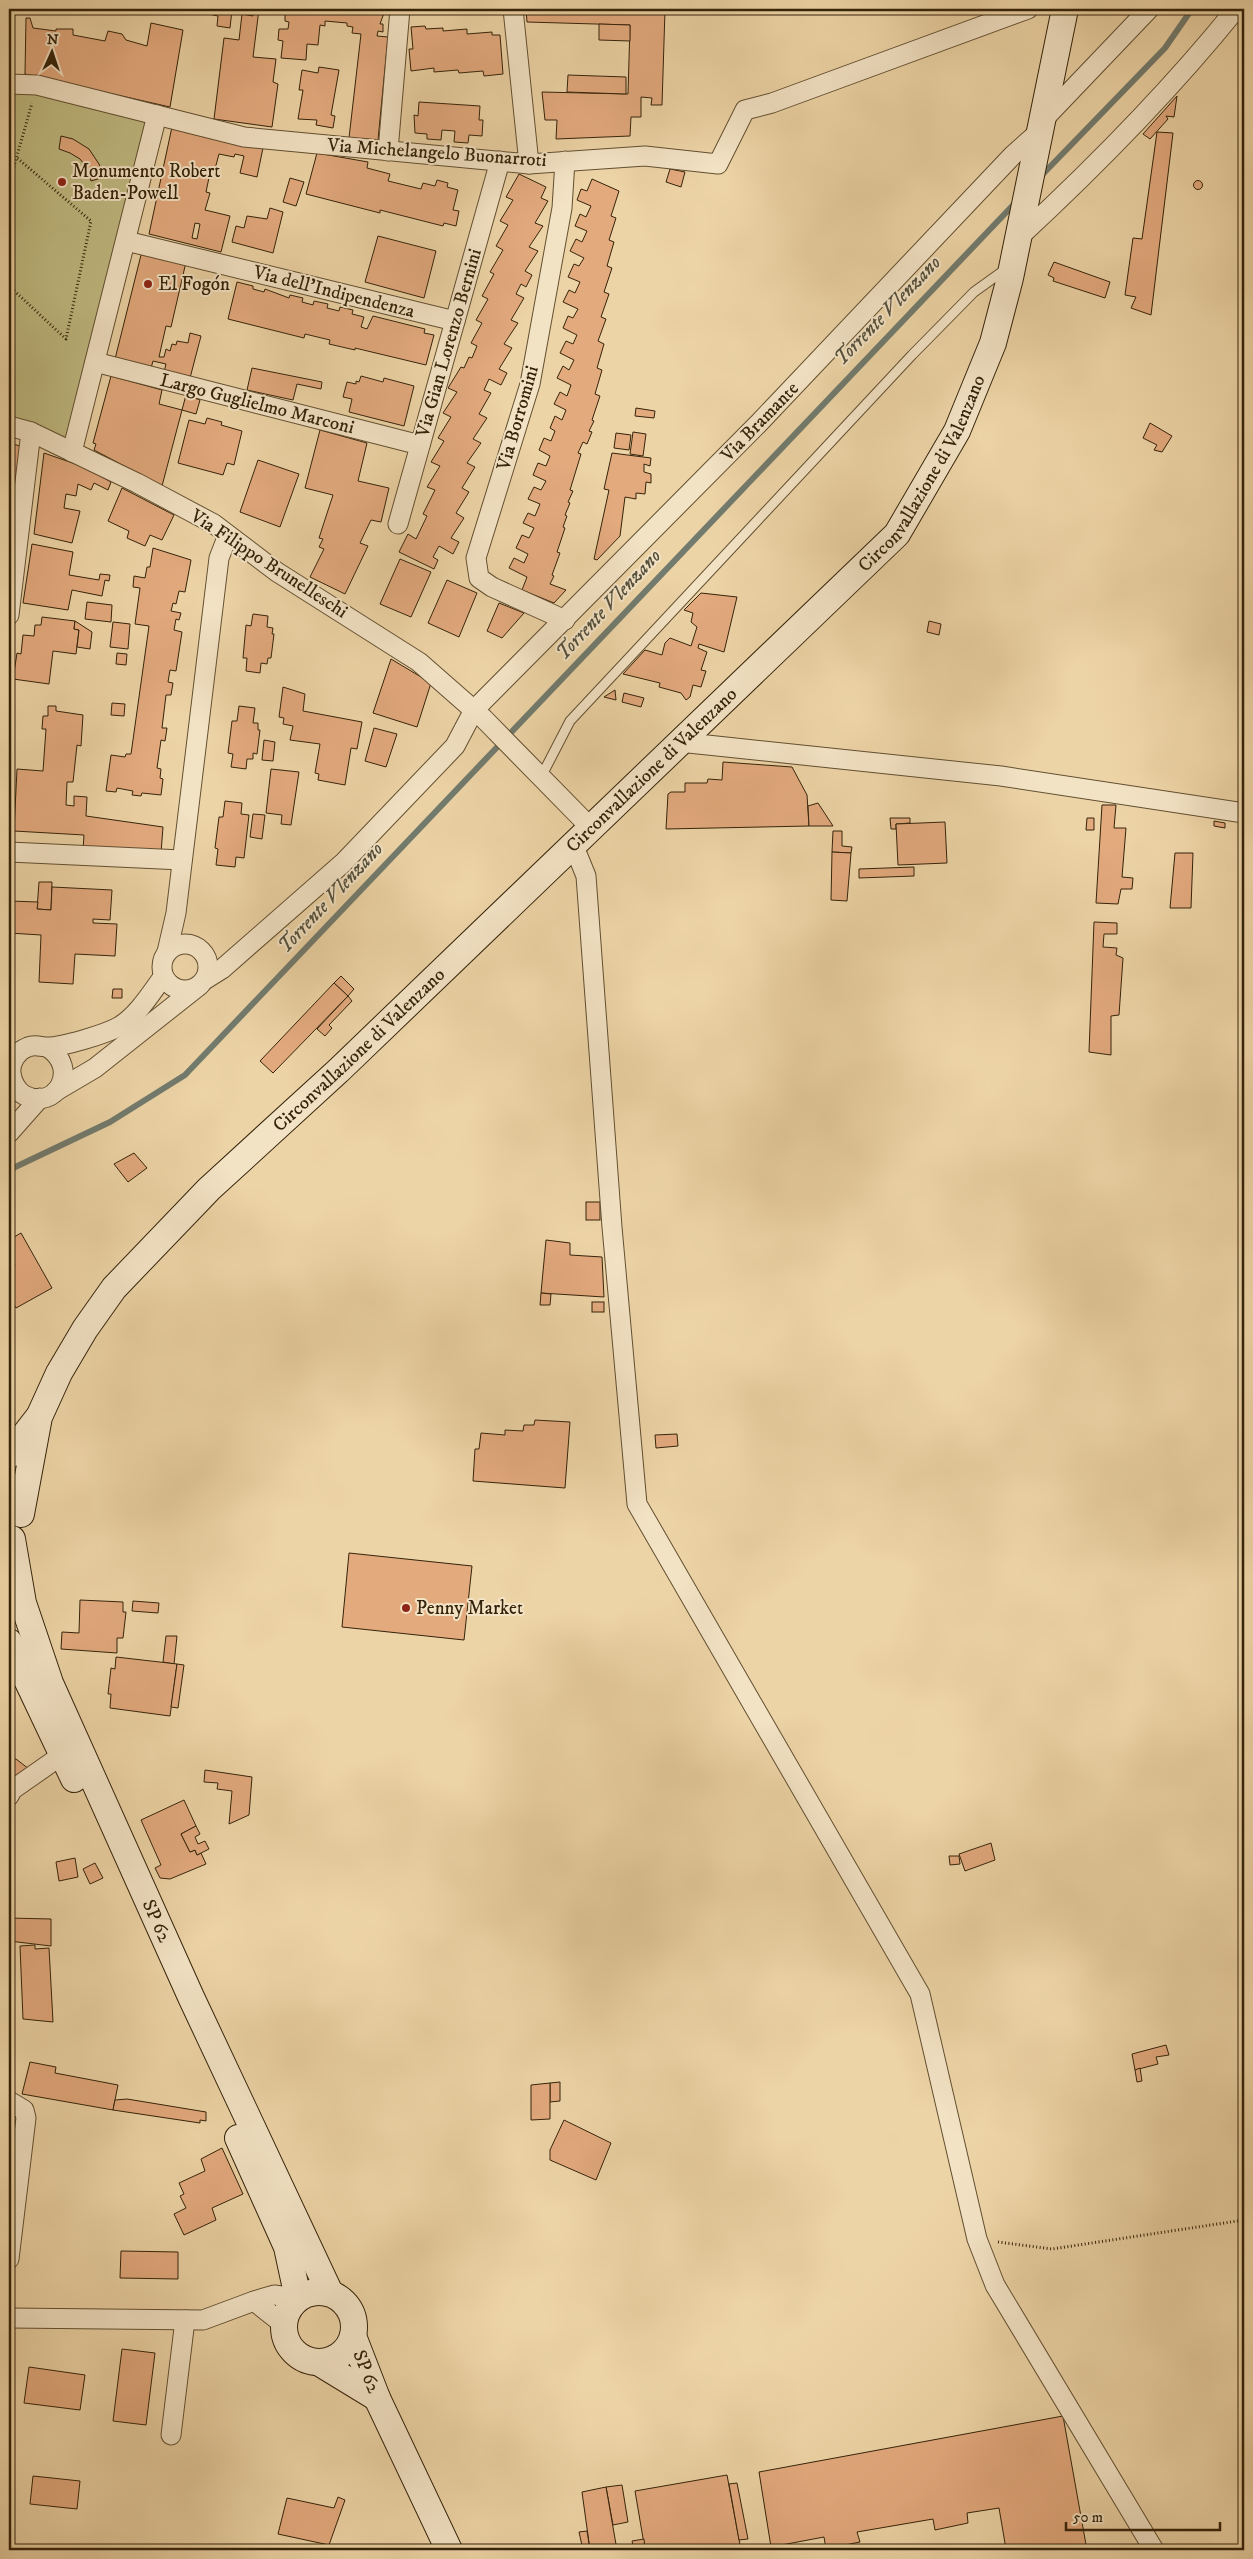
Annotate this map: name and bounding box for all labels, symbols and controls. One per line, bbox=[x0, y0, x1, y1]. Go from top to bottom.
north arrow bbox=[28, 28, 78, 78]
text: N bbox=[46, 31, 59, 49]
street label: Via Michelangelo Buonarroti bbox=[326, 134, 547, 172]
place label: Monumento Robert Baden-Powell bbox=[72, 160, 220, 205]
marker: Monumento Robert Baden-Powell bbox=[56, 176, 68, 188]
street label: Via Gian Lorenzo Bernini bbox=[411, 246, 487, 441]
water label: Torrente Vlenzano bbox=[829, 251, 947, 371]
street label: Via dell'Indipendenza bbox=[250, 261, 417, 323]
place label: El Fogón bbox=[158, 273, 230, 296]
marker: El Fogón bbox=[142, 278, 154, 290]
street label: Via Borromini bbox=[492, 363, 544, 474]
street label: Largo Guglielmo Marconi bbox=[157, 369, 357, 439]
street label: Circonvallazione di Valenzano bbox=[853, 372, 990, 577]
street label: Via Bramante bbox=[716, 377, 804, 467]
street label: Via Filippo Brunelleschi bbox=[185, 504, 352, 624]
water label: Torrente Vlenzano bbox=[551, 544, 667, 666]
street label: Circonvallazione di Valenzano bbox=[561, 683, 742, 857]
water label: Torrente Vlenzano bbox=[273, 837, 389, 959]
street label: Circonvallazione di Valenzano bbox=[268, 963, 450, 1137]
place label: Penny Market bbox=[416, 1597, 523, 1620]
marker: Penny Market bbox=[400, 1602, 412, 1614]
street label: SP 62 bbox=[137, 1896, 177, 1946]
street label: SP 62 bbox=[348, 2347, 386, 2397]
scale bar bbox=[1066, 2499, 1219, 2531]
text: 50 m bbox=[1073, 2508, 1103, 2527]

